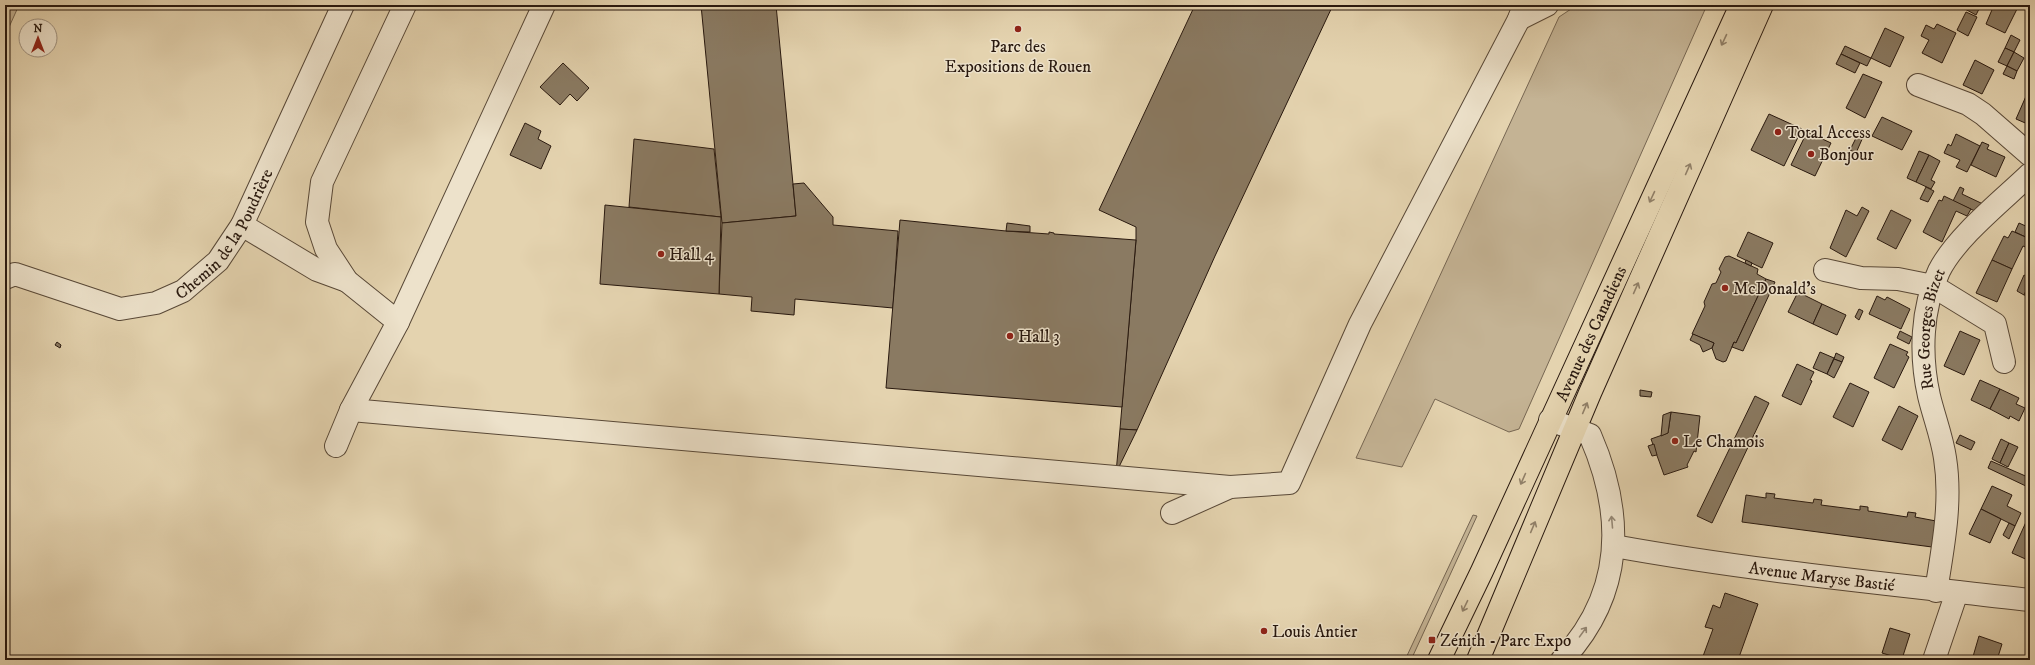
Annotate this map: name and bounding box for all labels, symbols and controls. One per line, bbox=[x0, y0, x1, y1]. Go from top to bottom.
north arrow bbox=[18, 18, 58, 58]
text: N bbox=[33, 22, 43, 36]
marker: Parc des Expositions de Rouen bbox=[1013, 24, 1023, 34]
one-way arrow bbox=[1720, 34, 1727, 46]
place label: Parc des Expositions de Rouen bbox=[945, 36, 1091, 78]
place label: Total Access bbox=[1786, 122, 1871, 144]
marker: Total Access bbox=[1773, 127, 1783, 137]
place label: Bonjour bbox=[1819, 144, 1874, 166]
marker: Bonjour bbox=[1806, 149, 1816, 159]
one-way arrow bbox=[1685, 164, 1693, 176]
street label: Chemin de la Poudrière bbox=[172, 165, 278, 305]
one-way arrow bbox=[1648, 190, 1656, 202]
place label: Hall 4 bbox=[669, 244, 715, 266]
marker: Hall 4 bbox=[656, 249, 666, 259]
street label: Avenue des Canadiens bbox=[1551, 262, 1632, 405]
street label: Rue Georges Bizet bbox=[1913, 264, 1951, 391]
place label: McDonald's bbox=[1733, 278, 1816, 300]
one-way arrow bbox=[1633, 283, 1640, 295]
marker: McDonald's bbox=[1720, 283, 1730, 293]
place label: Hall 3 bbox=[1018, 326, 1060, 348]
marker: Hall 3 bbox=[1005, 331, 1015, 341]
one-way arrow bbox=[1581, 402, 1589, 414]
place label: Le Chamois bbox=[1683, 431, 1765, 453]
marker: Le Chamois bbox=[1670, 436, 1680, 446]
one-way arrow bbox=[1519, 472, 1526, 484]
one-way arrow bbox=[1609, 516, 1616, 529]
one-way arrow bbox=[1530, 521, 1537, 533]
street label: Avenue Maryse Bastié bbox=[1747, 557, 1896, 597]
one-way arrow bbox=[1461, 600, 1468, 612]
place label: Louis Antier bbox=[1272, 621, 1358, 643]
marker: Louis Antier bbox=[1259, 626, 1269, 636]
one-way arrow bbox=[1579, 626, 1587, 637]
place label: Zénith - Parc Expo bbox=[1440, 630, 1571, 652]
marker: Zénith - Parc Expo bbox=[1427, 635, 1437, 645]

